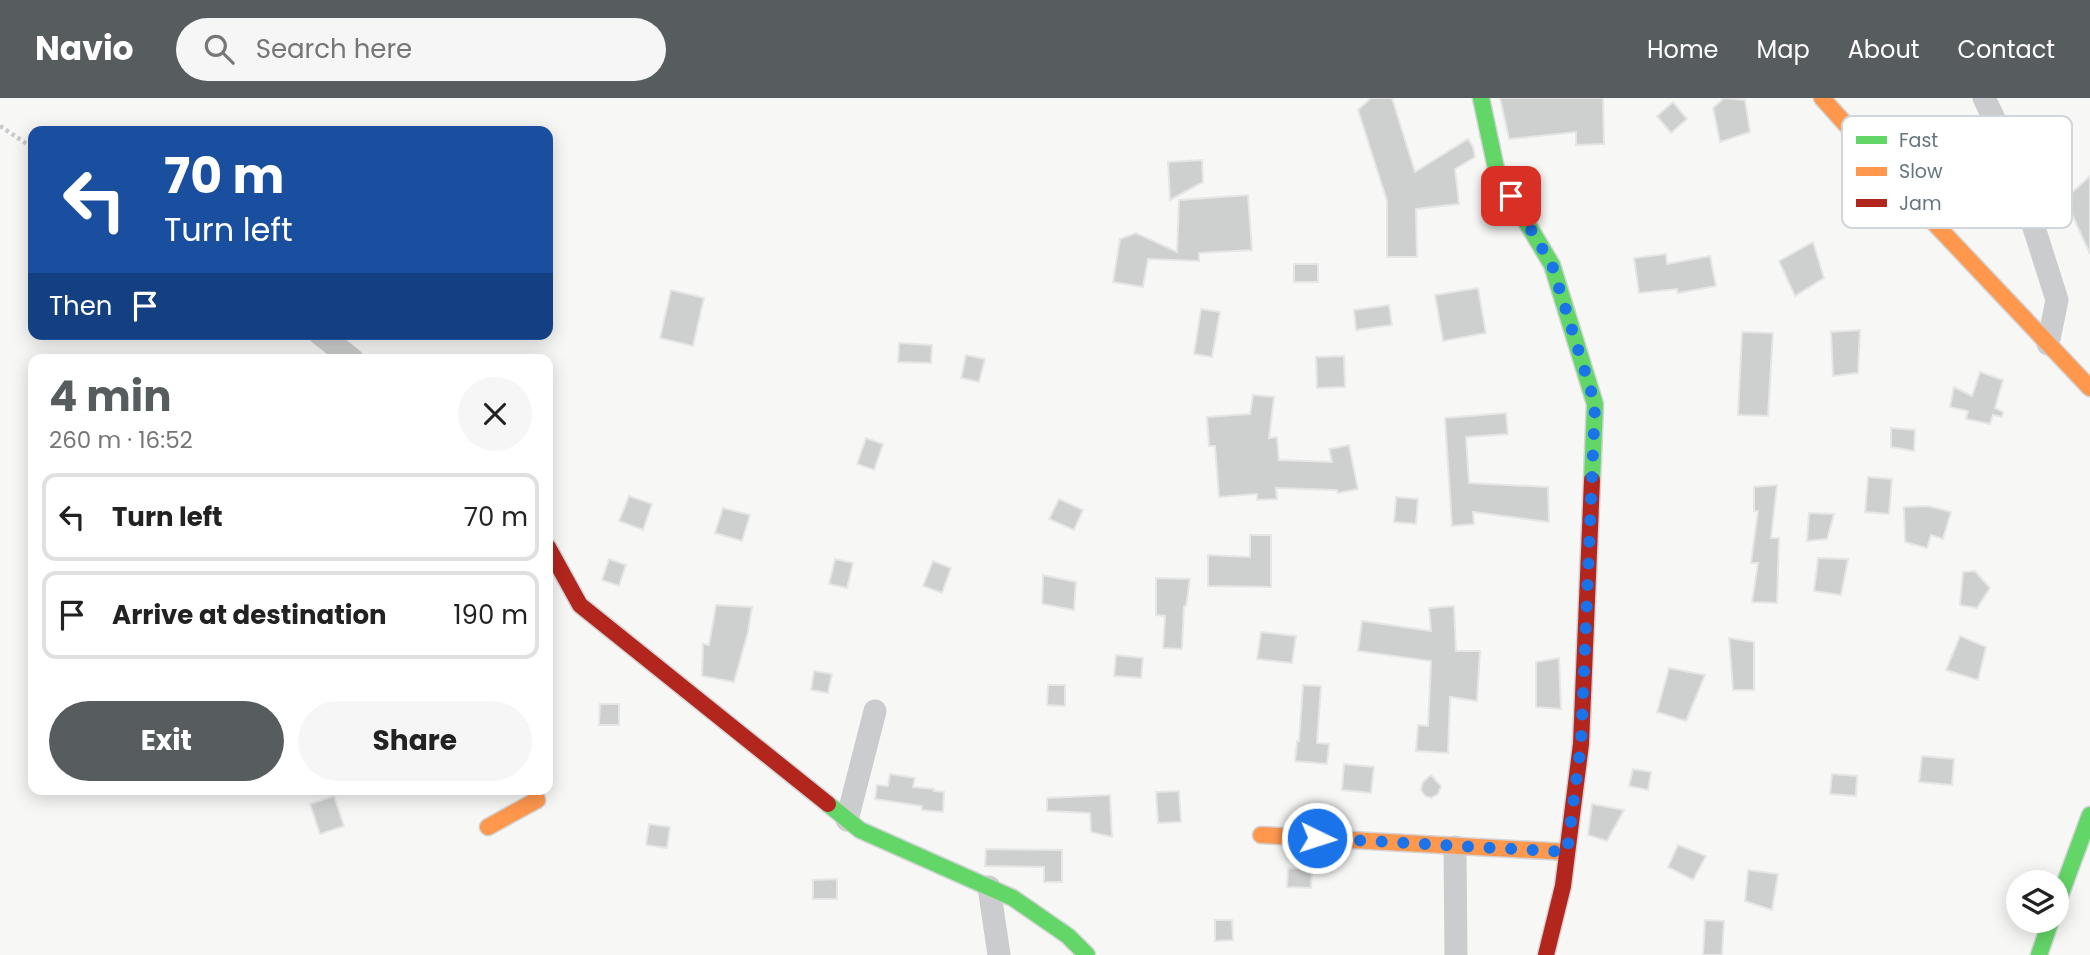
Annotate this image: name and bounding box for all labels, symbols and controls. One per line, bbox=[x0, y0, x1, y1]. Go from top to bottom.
search box bbox=[176, 18, 666, 81]
text: Navio bbox=[35, 25, 134, 72]
icon: search bbox=[200, 30, 238, 68]
text: Search here bbox=[256, 31, 412, 67]
text: Home bbox=[1647, 33, 1719, 66]
text: Map bbox=[1757, 33, 1810, 66]
text: About bbox=[1848, 33, 1919, 66]
text: Contact bbox=[1957, 33, 2055, 66]
legend bbox=[1842, 116, 2072, 228]
text: Fast bbox=[1899, 127, 1938, 154]
text: 70 m bbox=[164, 142, 284, 210]
icon: left bbox=[49, 154, 140, 245]
text: Slow bbox=[1899, 158, 1943, 185]
pin bbox=[1481, 166, 1541, 226]
icon: arrive bbox=[1492, 177, 1530, 215]
text: Jam bbox=[1899, 190, 1941, 217]
text: Turn left bbox=[164, 207, 293, 252]
icon: arrive bbox=[126, 287, 164, 325]
text: Then bbox=[49, 288, 112, 324]
text: 4 min bbox=[49, 367, 172, 426]
button: close bbox=[458, 377, 532, 451]
text: 260 m · 16:52 bbox=[49, 424, 193, 456]
icon: left bbox=[53, 498, 91, 536]
text: Turn left bbox=[112, 499, 223, 535]
text: 70 m bbox=[464, 499, 528, 535]
icon: arrive bbox=[53, 596, 91, 634]
text: Arrive at destination bbox=[112, 597, 387, 633]
text: 190 m bbox=[453, 597, 528, 633]
button: Exit bbox=[49, 701, 284, 781]
button: Share bbox=[298, 701, 532, 781]
position arrow bbox=[1280, 801, 1354, 875]
map controls bbox=[2006, 870, 2069, 933]
button: layers bbox=[2006, 870, 2069, 933]

